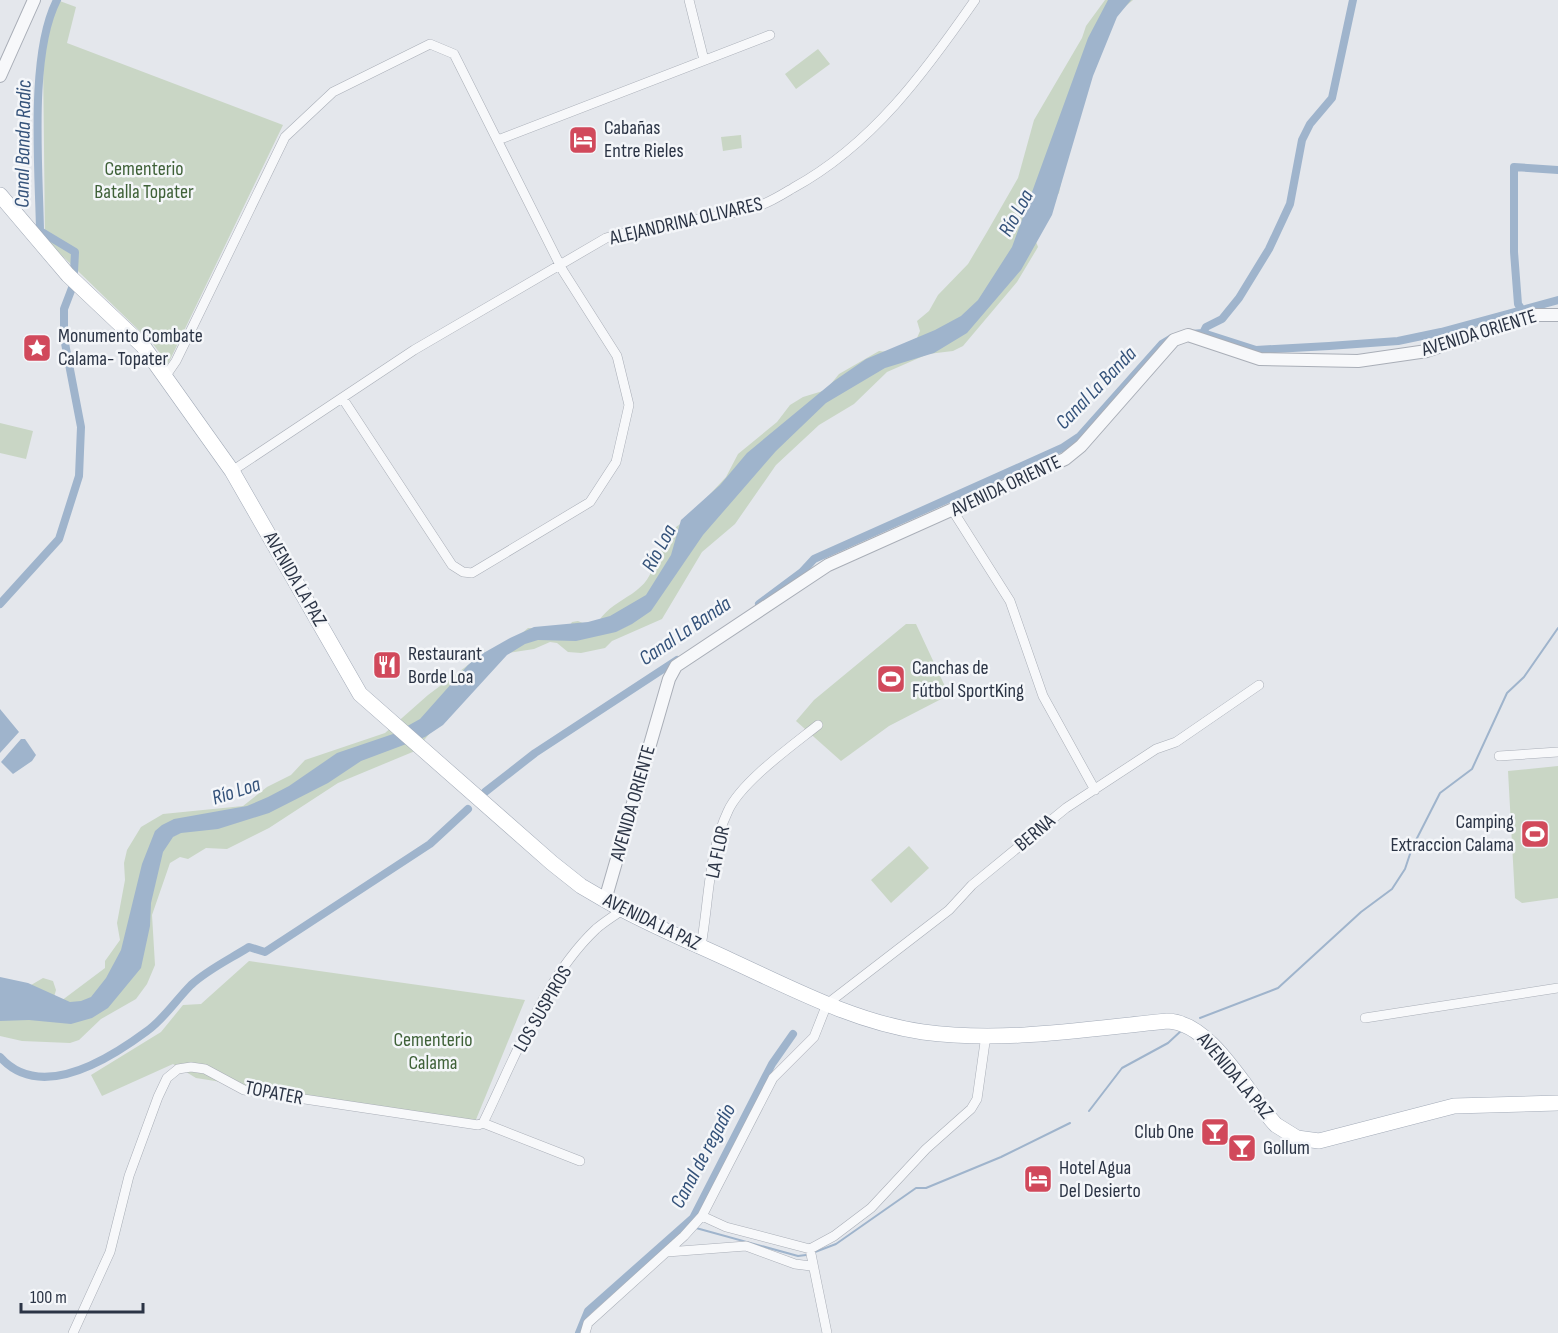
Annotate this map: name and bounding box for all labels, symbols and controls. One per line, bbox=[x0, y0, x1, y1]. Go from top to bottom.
water label: Canal Banda Radic bbox=[9, 79, 37, 208]
place label: Cabañas Entre Rieles bbox=[604, 116, 684, 163]
hotel icon: Cabañas Entre Rieles bbox=[567, 124, 599, 156]
park label: Cementerio Batalla Topater bbox=[94, 157, 194, 204]
water label: Río Loa bbox=[993, 185, 1039, 241]
street label: ALEJANDRINA OLIVARES bbox=[606, 192, 765, 251]
street label: AVENIDA ORIENTE bbox=[1418, 304, 1539, 362]
place label: Monumento Combate Calama- Topater bbox=[58, 324, 203, 371]
place icon: Monumento Combate Calama- Topater bbox=[21, 332, 53, 364]
water label: Canal La Banda bbox=[1050, 341, 1142, 435]
street label: AVENIDA ORIENTE bbox=[946, 450, 1065, 522]
water label: Río Loa bbox=[636, 520, 682, 576]
street label: AVENIDA LA PAZ bbox=[258, 527, 332, 631]
water label: Canal La Banda bbox=[634, 591, 736, 671]
place label: Restaurant Borde Loa bbox=[408, 642, 482, 689]
restaurant icon: Restaurant Borde Loa bbox=[371, 649, 403, 681]
place label: Canchas de Fútbol SportKing bbox=[912, 656, 1024, 703]
sports icon: Canchas de Fútbol SportKing bbox=[875, 663, 907, 695]
street label: AVENIDA ORIENTE bbox=[605, 743, 661, 864]
water label: Río Loa bbox=[209, 771, 264, 811]
street label: BERNA bbox=[1010, 809, 1060, 857]
place label: Camping Extraccion Calama bbox=[1390, 810, 1514, 857]
sports icon: Camping Extraccion Calama bbox=[1519, 818, 1551, 850]
street label: LA FLOR bbox=[701, 823, 735, 881]
street label: AVENIDA LA PAZ bbox=[599, 888, 705, 956]
street label: LOS SUSPIROS bbox=[509, 962, 577, 1056]
street label: AVENIDA LA PAZ bbox=[1191, 1027, 1278, 1124]
park label: Cementerio Calama bbox=[394, 1028, 472, 1075]
street label: TOPATER bbox=[243, 1076, 305, 1110]
water label: Canal de regadio bbox=[665, 1099, 741, 1212]
bar icon: Club One bbox=[1199, 1116, 1231, 1148]
place label: Club One bbox=[1134, 1120, 1194, 1144]
bar icon: Gollum bbox=[1226, 1132, 1258, 1164]
place label: Gollum bbox=[1263, 1136, 1310, 1160]
place label: Hotel Agua Del Desierto bbox=[1059, 1156, 1141, 1203]
hotel icon: Hotel Agua Del Desierto bbox=[1022, 1163, 1054, 1195]
scale bar bbox=[21, 1276, 142, 1314]
text: 100 m bbox=[30, 1287, 67, 1308]

